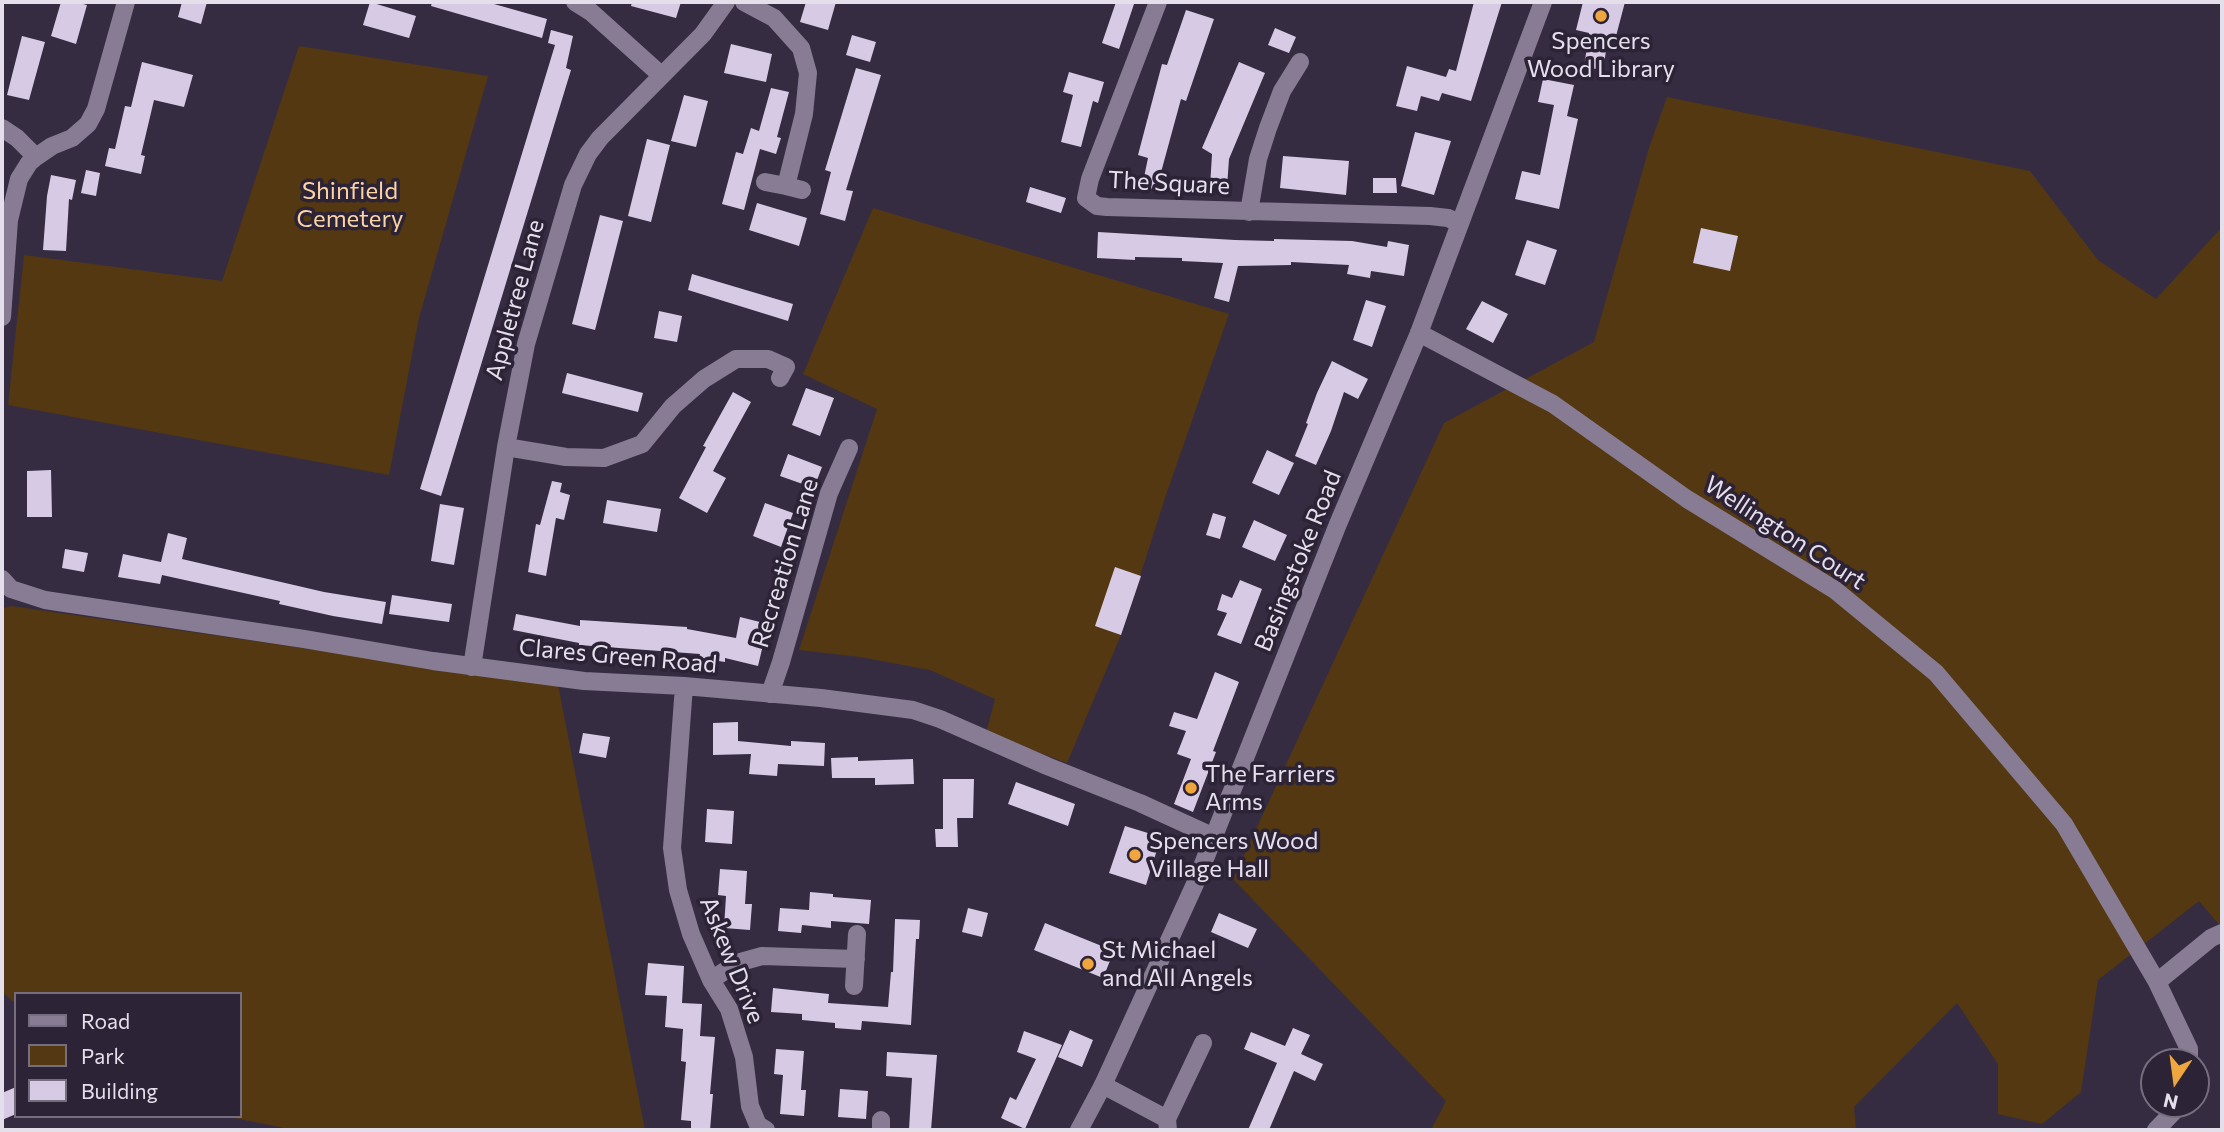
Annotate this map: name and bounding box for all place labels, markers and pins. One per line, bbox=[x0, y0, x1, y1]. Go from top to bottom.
marker: Spencers Wood Library bbox=[1593, 8, 1609, 24]
place label: Spencers Wood Library bbox=[1527, 27, 1675, 83]
place label: The Farriers Arms bbox=[1205, 760, 1335, 816]
marker: The Farriers Arms bbox=[1183, 780, 1199, 796]
place label: Spencers Wood Village Hall bbox=[1149, 827, 1318, 883]
marker: Spencers Wood Village Hall bbox=[1127, 847, 1143, 863]
place label: St Michael and All Angels bbox=[1102, 936, 1253, 992]
marker: St Michael and All Angels bbox=[1080, 956, 1096, 972]

